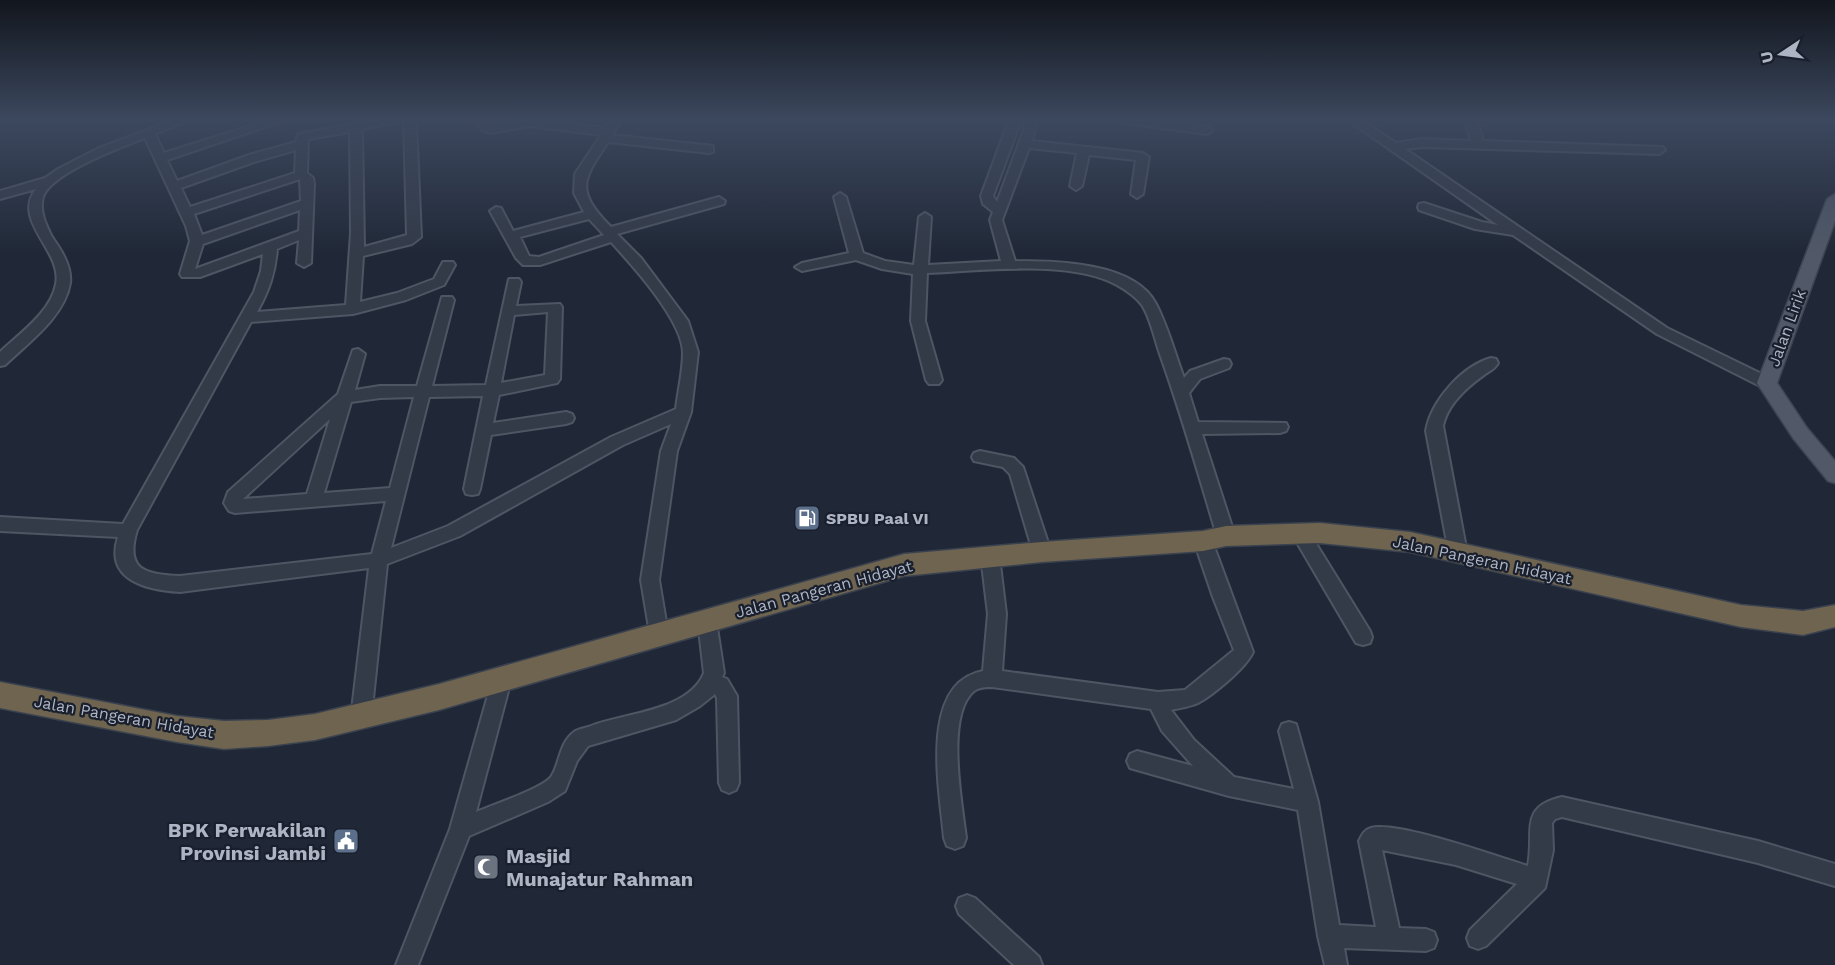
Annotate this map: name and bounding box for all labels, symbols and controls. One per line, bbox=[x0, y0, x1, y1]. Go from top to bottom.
north arrow bbox=[1751, 24, 1811, 84]
text: U bbox=[1756, 50, 1777, 65]
street label: Jalan Lirik bbox=[1764, 287, 1810, 369]
fuel station icon: SPBU Paal VI bbox=[792, 503, 822, 533]
place label: SPBU Paal VI bbox=[826, 509, 929, 528]
street label: Jalan Pangeran Hidayat bbox=[1391, 532, 1573, 588]
street label: Jalan Pangeran Hidayat bbox=[733, 556, 915, 622]
street label: Jalan Pangeran Hidayat bbox=[33, 692, 216, 742]
place label: BPK Perwakilan Provinsi Jambi bbox=[168, 818, 326, 865]
public building icon: BPK Perwakilan Provinsi Jambi bbox=[331, 826, 361, 856]
place label: Masjid Munajatur Rahman bbox=[506, 844, 693, 891]
mosque icon: Masjid Munajatur Rahman bbox=[471, 852, 501, 882]

